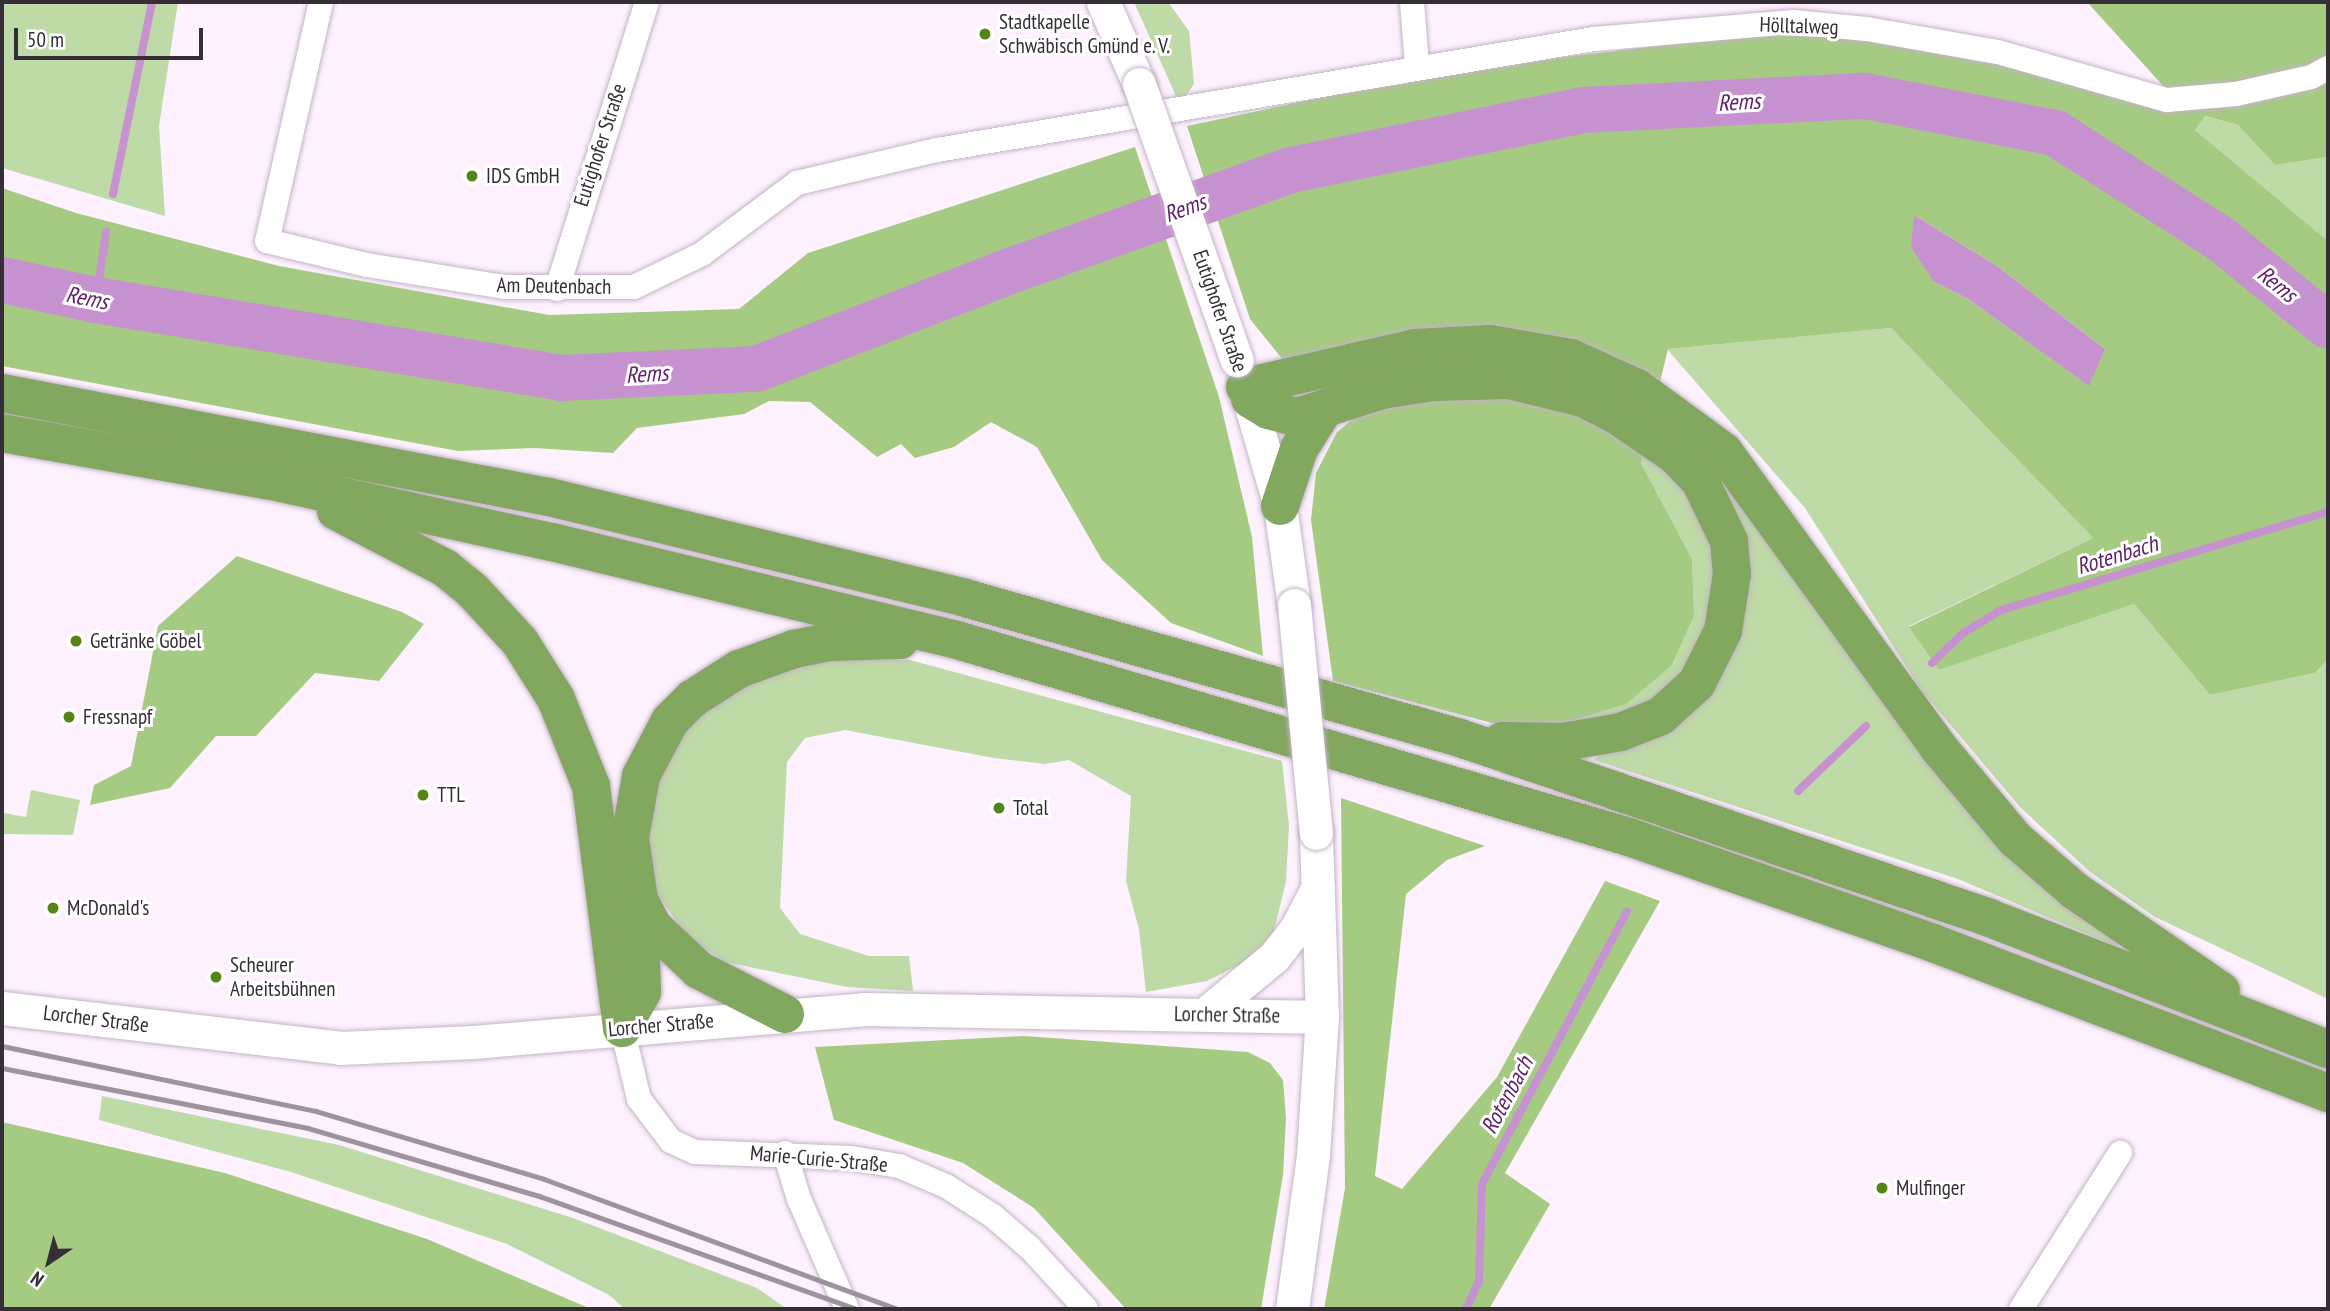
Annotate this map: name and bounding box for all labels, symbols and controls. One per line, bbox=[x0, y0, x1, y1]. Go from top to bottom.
place label: Stadtkapelle Schwäbisch Gmünd e. V. bbox=[999, 9, 1172, 59]
street label: Hölltalweg bbox=[1759, 12, 1839, 40]
scale bar bbox=[18, 14, 206, 58]
text: 50 m bbox=[27, 26, 64, 53]
marker: Stadtkapelle Schwäbisch Gmünd e. V. bbox=[977, 26, 993, 42]
street label: Eutighofer Straße bbox=[568, 80, 632, 210]
water label: Rems bbox=[1717, 87, 1761, 117]
place label: IDS GmbH bbox=[486, 163, 560, 189]
marker: IDS GmbH bbox=[464, 168, 480, 184]
water label: Rems bbox=[1160, 188, 1210, 228]
street label: Eutighofer Straße bbox=[1187, 247, 1253, 375]
water label: Rems bbox=[2252, 260, 2302, 308]
street label: Am Deutenbach bbox=[496, 272, 612, 300]
water label: Rems bbox=[64, 280, 110, 316]
water label: Rems bbox=[625, 359, 669, 389]
water label: Rotenbach bbox=[2073, 530, 2161, 580]
place label: Getränke Göbel bbox=[90, 628, 201, 654]
marker: Getränke Göbel bbox=[68, 633, 84, 649]
place label: Fressnapf bbox=[83, 704, 152, 730]
marker: Fressnapf bbox=[61, 709, 77, 725]
place label: TTL bbox=[437, 782, 465, 808]
marker: TTL bbox=[415, 787, 431, 803]
place label: Total bbox=[1013, 795, 1048, 821]
marker: Total bbox=[991, 800, 1007, 816]
place label: McDonald's bbox=[67, 895, 149, 921]
marker: McDonald's bbox=[45, 900, 61, 916]
place label: Scheurer Arbeitsbühnen bbox=[230, 952, 335, 1002]
marker: Scheurer Arbeitsbühnen bbox=[208, 969, 224, 985]
street label: Lorcher Straße bbox=[42, 1000, 150, 1038]
street label: Lorcher Straße bbox=[1174, 1001, 1280, 1029]
street label: Lorcher Straße bbox=[607, 1008, 715, 1042]
water label: Rotenbach bbox=[1475, 1052, 1539, 1138]
street label: Marie-Curie-Straße bbox=[749, 1140, 889, 1178]
place label: Mulfinger bbox=[1896, 1175, 1965, 1201]
marker: Mulfinger bbox=[1874, 1180, 1890, 1196]
north arrow bbox=[14, 1227, 84, 1297]
text: N bbox=[26, 1266, 48, 1292]

